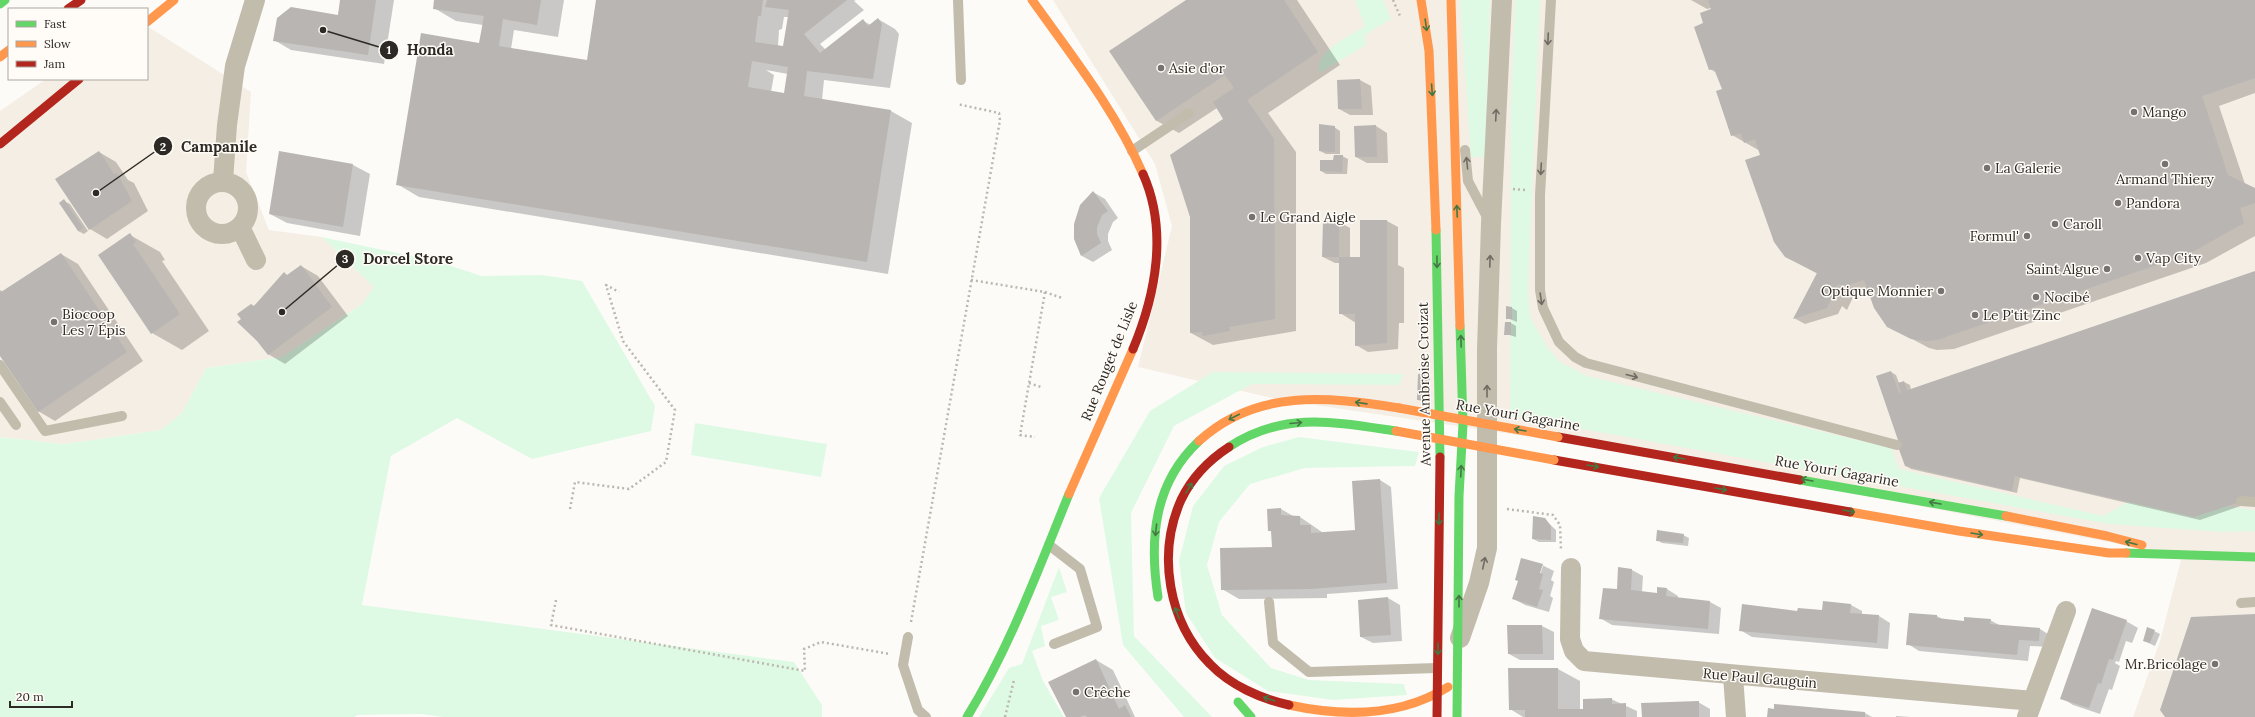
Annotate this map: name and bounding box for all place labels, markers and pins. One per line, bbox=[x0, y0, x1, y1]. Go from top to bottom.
callout: Honda bbox=[379, 37, 462, 64]
place label: Asie d'or bbox=[1168, 59, 1225, 77]
marker: Asie d'or bbox=[1156, 63, 1166, 73]
place label: Mango bbox=[2142, 103, 2186, 121]
marker: Mango bbox=[2129, 107, 2139, 117]
callout: Campanile bbox=[153, 133, 265, 160]
place label: La Galerie bbox=[1995, 159, 2062, 177]
marker: Armand Thiery bbox=[2160, 159, 2170, 169]
marker: La Galerie bbox=[1982, 163, 1992, 173]
place label: Armand Thiery bbox=[2115, 170, 2214, 188]
place label: Pandora bbox=[2126, 194, 2180, 212]
marker: Pandora bbox=[2113, 198, 2123, 208]
place label: Le Grand Aigle bbox=[1260, 208, 1356, 226]
marker: Le Grand Aigle bbox=[1247, 212, 1257, 222]
place label: Caroll bbox=[2063, 215, 2102, 233]
marker: Caroll bbox=[2050, 219, 2060, 229]
place label: Formul' bbox=[1970, 227, 2019, 245]
marker: Formul' bbox=[2022, 231, 2032, 241]
callout: Dorcel Store bbox=[335, 246, 461, 273]
place label: Vap City bbox=[2145, 249, 2201, 267]
marker: Vap City bbox=[2133, 253, 2143, 263]
place label: Saint Algue bbox=[2026, 260, 2099, 278]
marker: Saint Algue bbox=[2102, 264, 2112, 274]
place label: Optique Monnier bbox=[1821, 282, 1933, 300]
marker: Optique Monnier bbox=[1936, 286, 1946, 296]
place label: Nocibé bbox=[2044, 288, 2090, 306]
marker: Nocibé bbox=[2031, 292, 2041, 302]
place label: Biocoop Les 7 Épis bbox=[62, 305, 125, 339]
place label: Le P'tit Zinc bbox=[1983, 306, 2061, 324]
marker: Le P'tit Zinc bbox=[1970, 310, 1980, 320]
marker: Biocoop Les 7 Épis bbox=[49, 317, 59, 327]
place label: Mr.Bricolage bbox=[2125, 655, 2207, 673]
marker: Mr.Bricolage bbox=[2210, 659, 2220, 669]
place label: Crêche bbox=[1084, 683, 1131, 701]
marker: Crêche bbox=[1071, 687, 1081, 697]

